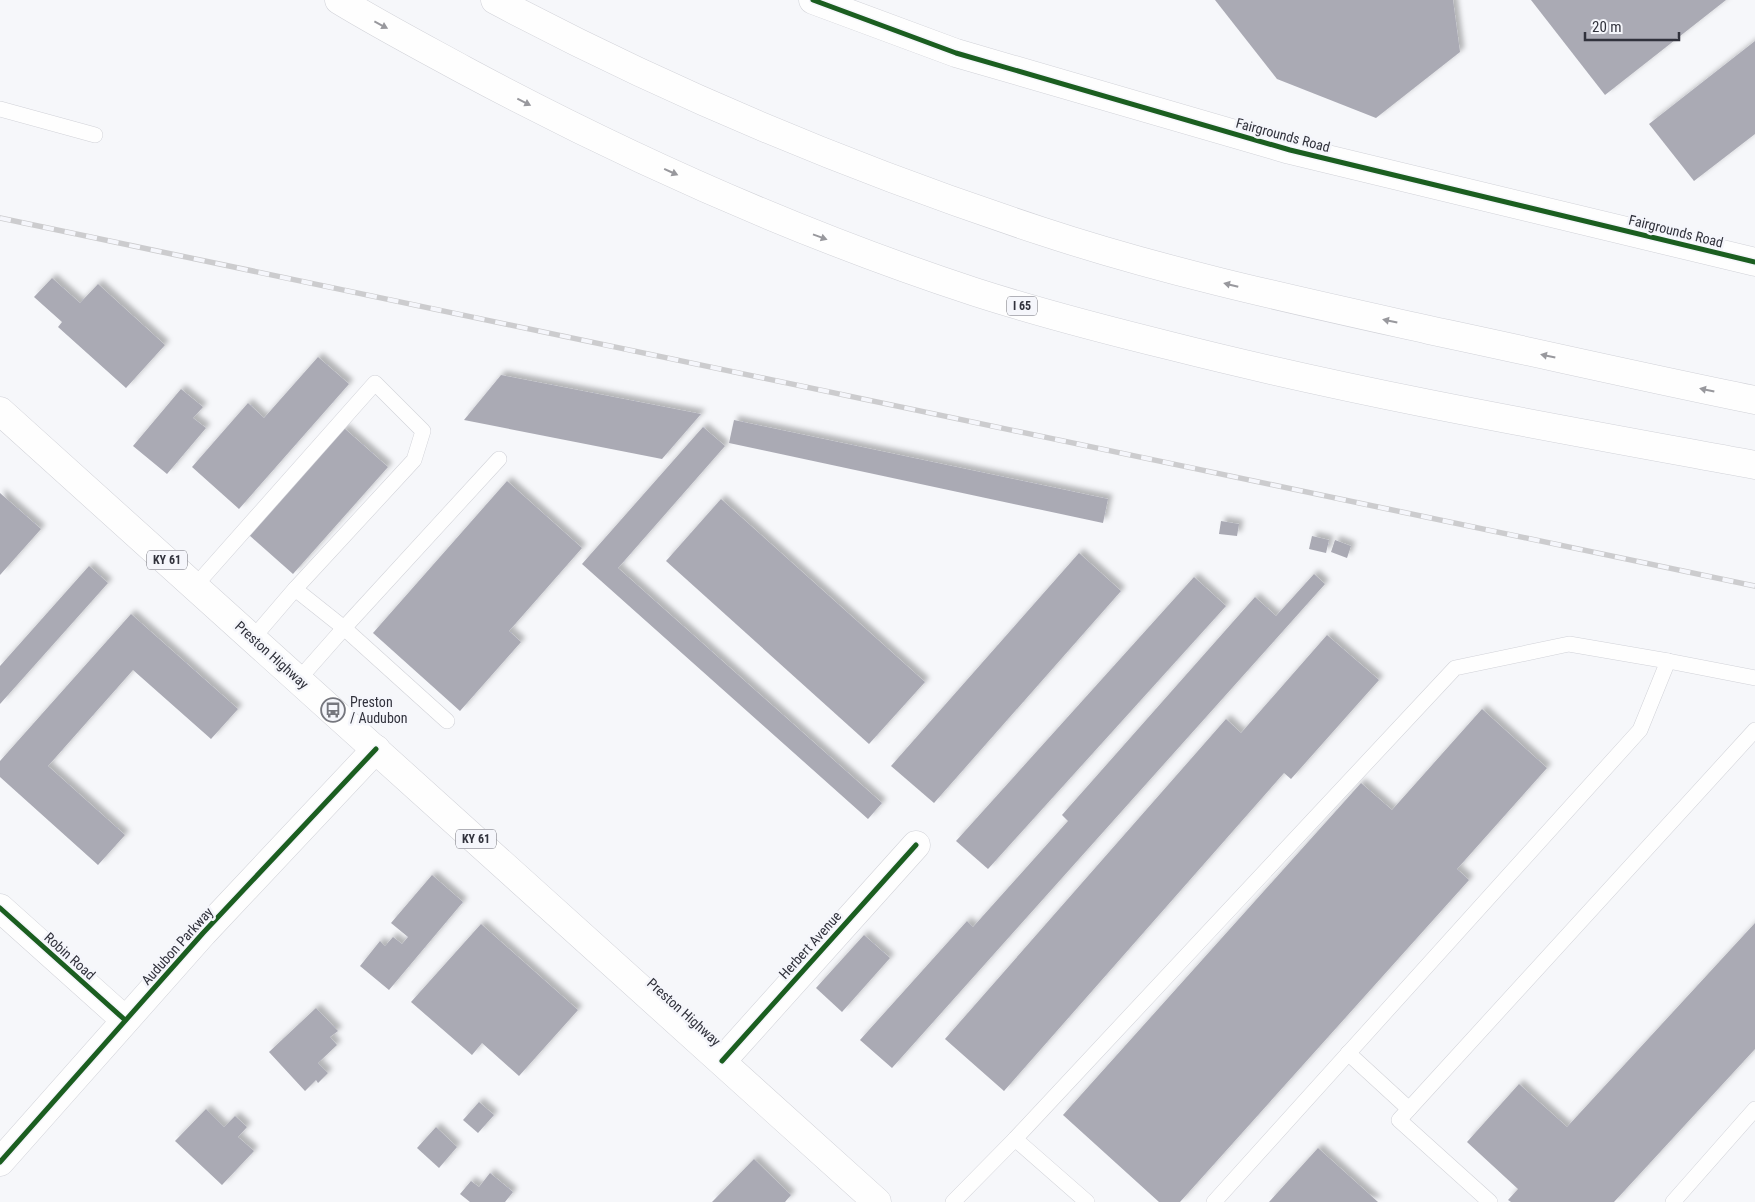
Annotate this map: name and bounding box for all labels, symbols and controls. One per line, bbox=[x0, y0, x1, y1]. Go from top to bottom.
scale bar bbox=[1585, 10, 1679, 42]
text: 20 m bbox=[1592, 18, 1622, 36]
one-way arrow bbox=[375, 20, 388, 29]
one-way arrow bbox=[517, 98, 532, 106]
street label: Fairgrounds Road bbox=[1234, 115, 1332, 155]
one-way arrow bbox=[664, 168, 678, 176]
street label: Fairgrounds Road bbox=[1627, 212, 1725, 250]
one-way arrow bbox=[813, 233, 828, 241]
one-way arrow bbox=[1224, 280, 1239, 288]
road number: I 65 bbox=[1007, 296, 1037, 316]
one-way arrow bbox=[1382, 317, 1397, 325]
one-way arrow bbox=[1541, 352, 1556, 360]
one-way arrow bbox=[1700, 386, 1715, 394]
road number: KY 61 bbox=[147, 550, 187, 570]
street label: Preston Highway bbox=[232, 618, 312, 692]
place label: Preston / Audubon bbox=[350, 694, 408, 726]
bus stop icon: Preston / Audubon bbox=[320, 697, 346, 723]
road number: KY 61 bbox=[456, 830, 496, 849]
street label: Audubon Parkway bbox=[138, 904, 216, 988]
street label: Herbert Avenue bbox=[776, 908, 845, 982]
street label: Robin Road bbox=[41, 929, 99, 983]
street label: Preston Highway bbox=[644, 975, 724, 1049]

